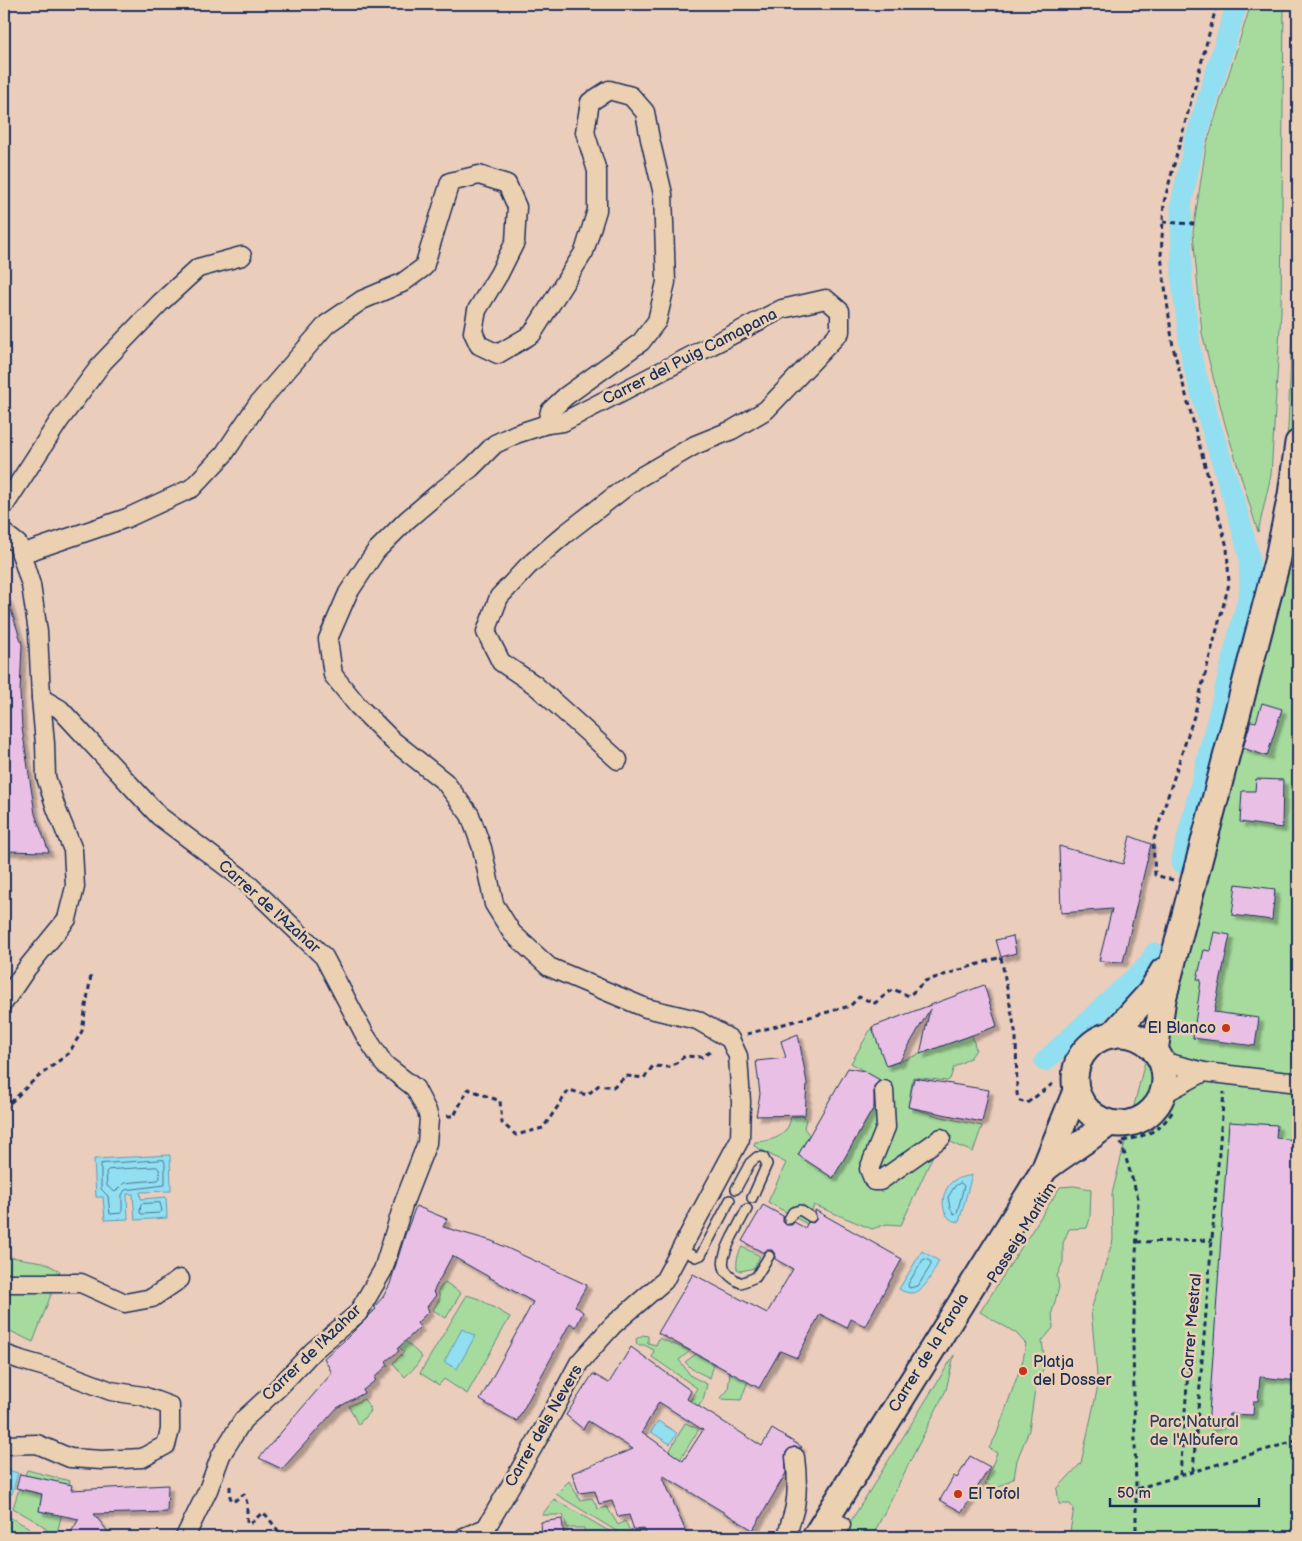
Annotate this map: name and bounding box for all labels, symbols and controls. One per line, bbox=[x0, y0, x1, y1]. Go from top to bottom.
street label: Carrer del Puig Camapana bbox=[600, 305, 780, 409]
street label: Carrer de l'Azahar bbox=[214, 856, 324, 958]
place label: El Blanco bbox=[1147, 1019, 1216, 1038]
marker: El Blanco bbox=[1220, 1022, 1232, 1034]
street label: Passeig Marítim bbox=[983, 1179, 1061, 1287]
street label: Carrer Mestral bbox=[1178, 1273, 1206, 1379]
street label: Carrer de la Farola bbox=[885, 1290, 973, 1416]
street label: Carrer de l'Azahar bbox=[259, 1301, 366, 1405]
place label: Platja del Dosser bbox=[1033, 1353, 1111, 1390]
street label: Carrer dels Nevers bbox=[501, 1361, 587, 1490]
marker: Platja del Dosser bbox=[1017, 1365, 1029, 1377]
park label: Parc Natural de l'Albufera bbox=[1149, 1413, 1239, 1450]
scale bar bbox=[1110, 1476, 1258, 1508]
text: 50 m bbox=[1117, 1484, 1151, 1503]
place label: El Tofol bbox=[968, 1485, 1020, 1504]
marker: El Tofol bbox=[952, 1488, 964, 1500]

